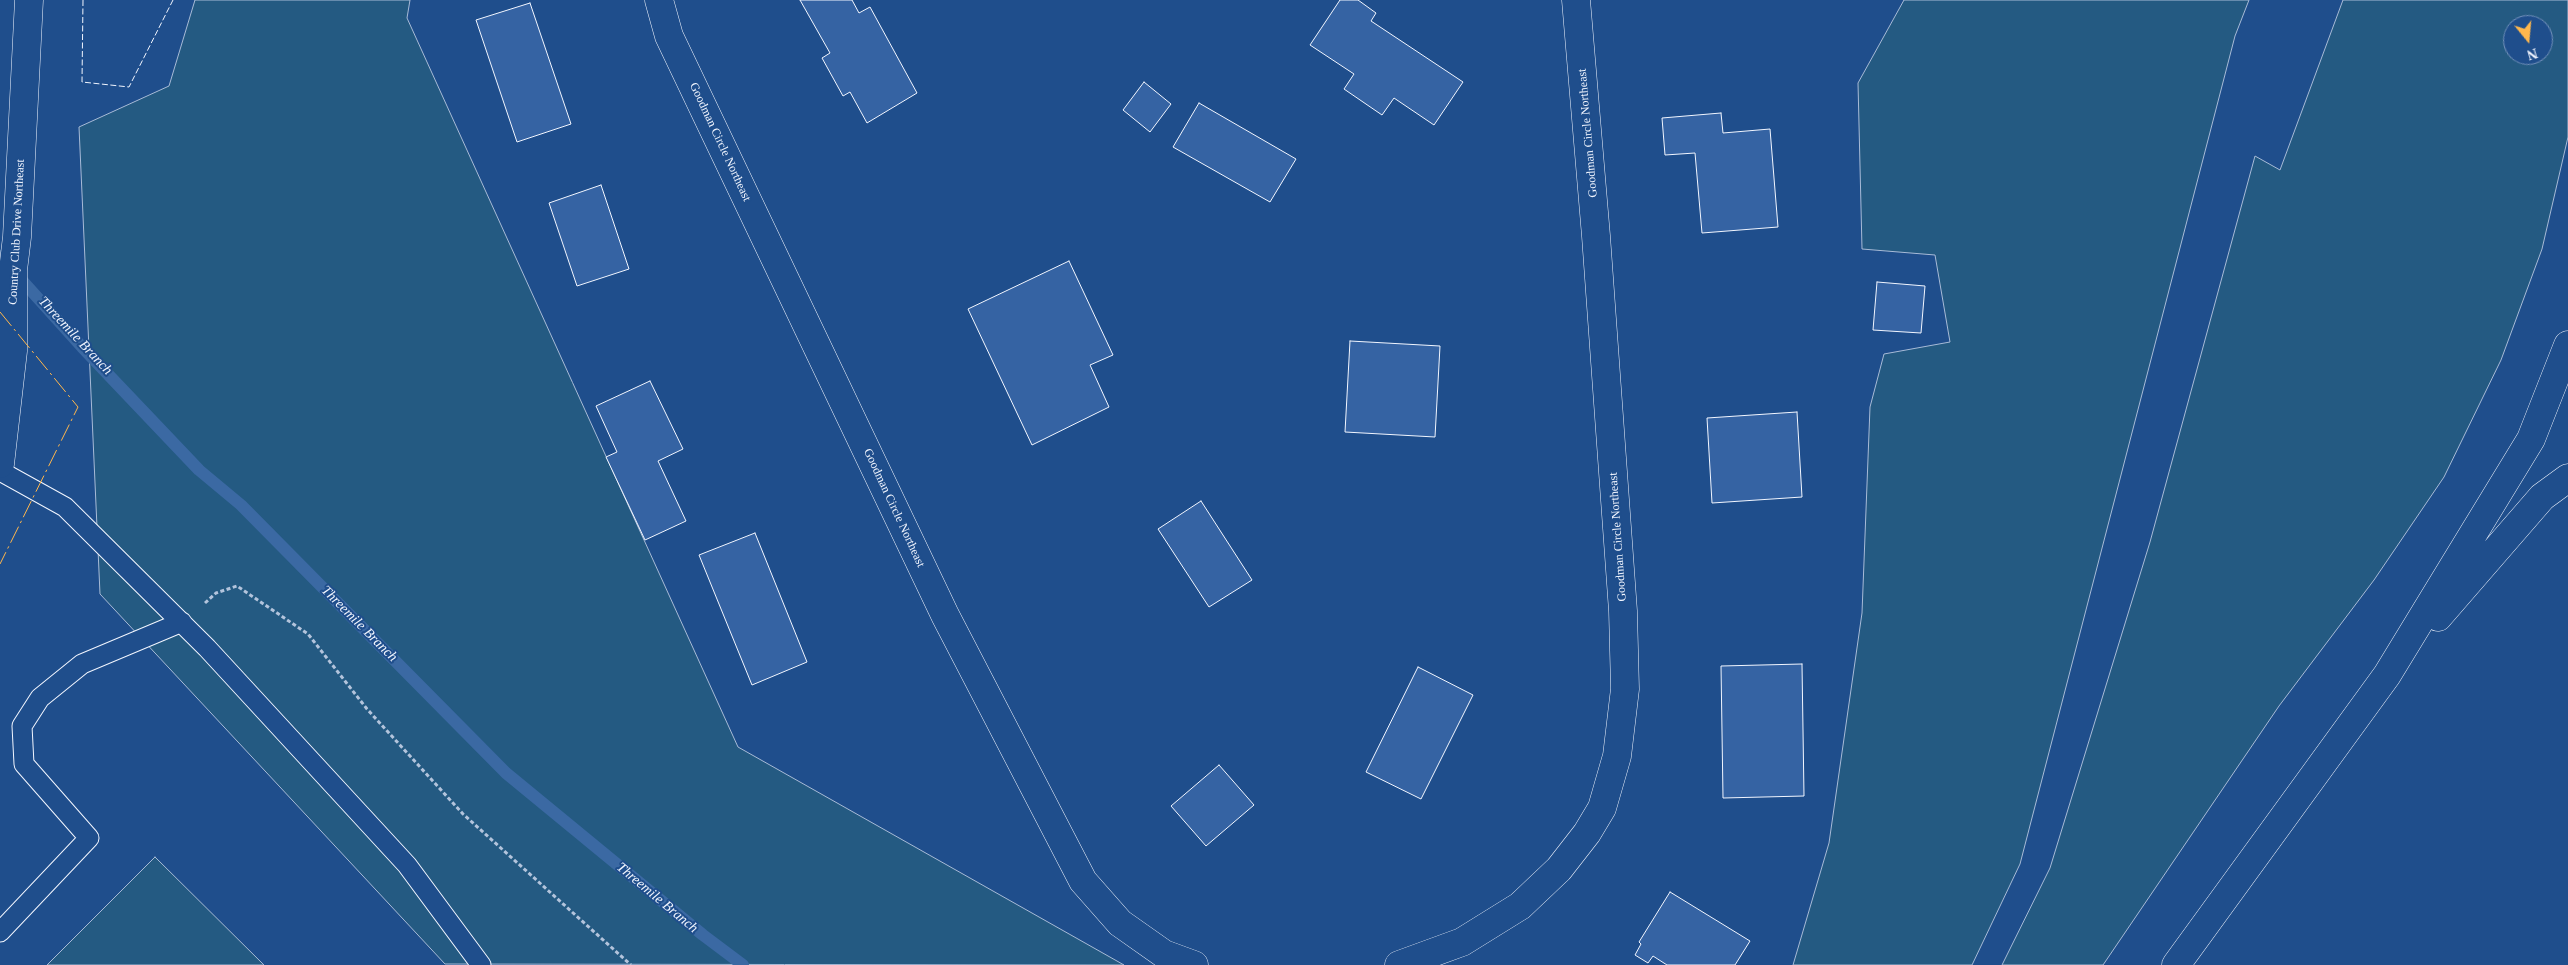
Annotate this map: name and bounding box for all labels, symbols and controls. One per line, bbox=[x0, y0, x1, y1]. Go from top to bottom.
north arrow bbox=[2503, 15, 2553, 65]
text: N bbox=[2525, 45, 2539, 63]
street label: Goodman Circle Northeast bbox=[1575, 68, 1601, 198]
street label: Goodman Circle Northeast bbox=[686, 80, 754, 204]
street label: Country Club Drive Northeast bbox=[6, 159, 28, 305]
water label: Threemile Branch bbox=[34, 293, 116, 379]
street label: Goodman Circle Northeast bbox=[860, 446, 928, 570]
street label: Goodman Circle Northeast bbox=[1606, 472, 1630, 602]
water label: Threemile Branch bbox=[317, 582, 401, 666]
water label: Threemile Branch bbox=[613, 859, 701, 937]

